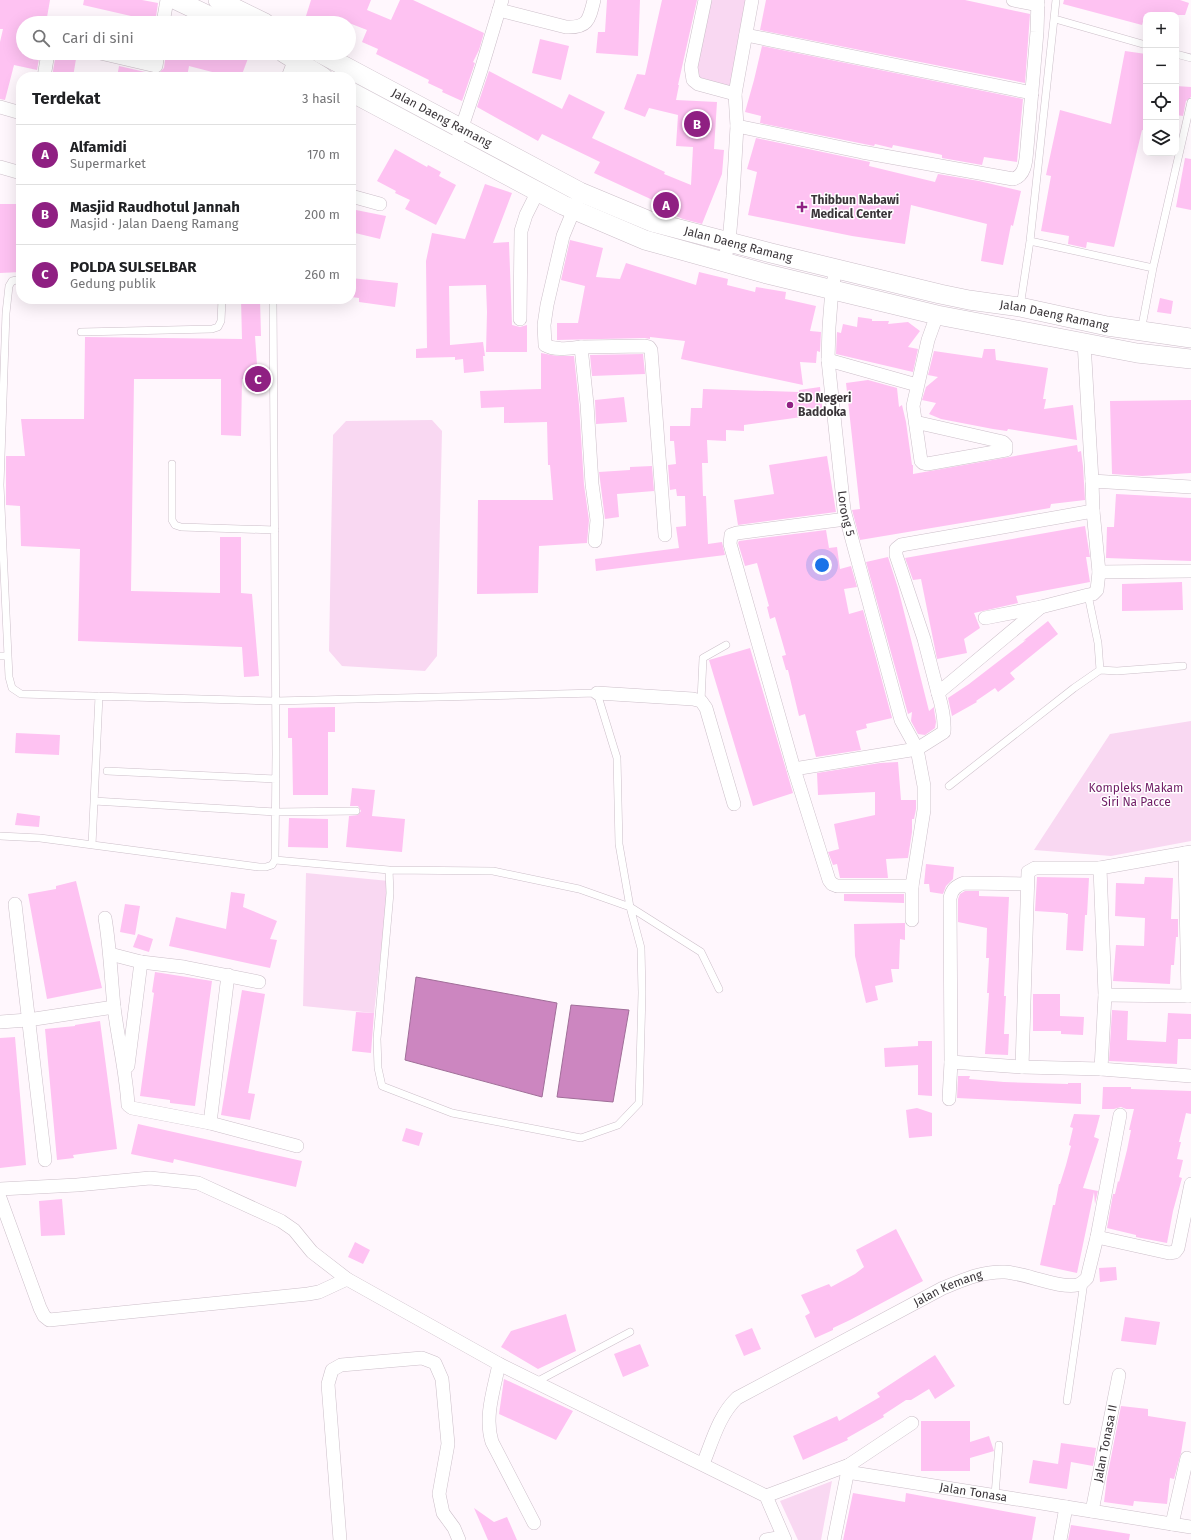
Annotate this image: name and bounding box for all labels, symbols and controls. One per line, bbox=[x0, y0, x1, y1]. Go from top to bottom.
map controls bbox=[1143, 12, 1179, 156]
button: + bbox=[1143, 12, 1179, 48]
search box bbox=[16, 16, 356, 60]
icon: search bbox=[30, 27, 52, 49]
text: Cari di sini bbox=[62, 29, 134, 47]
button: − bbox=[1143, 48, 1179, 84]
button: locate bbox=[1143, 84, 1179, 120]
street label: Jalan Daeng Ramang bbox=[389, 86, 495, 151]
text: Terdekat bbox=[32, 88, 101, 109]
text: 3 hasil bbox=[302, 91, 340, 106]
pin: B bbox=[684, 109, 710, 139]
button: layers bbox=[1143, 120, 1179, 156]
text: Alfamidi bbox=[70, 138, 127, 156]
text: A bbox=[41, 147, 49, 162]
text: 170 m bbox=[307, 147, 340, 162]
text: Supermarket bbox=[70, 156, 146, 171]
pin: A bbox=[653, 190, 679, 220]
place label: Thibbun Nabawi Medical Center bbox=[811, 193, 899, 221]
text: Masjid Raudhotul Jannah bbox=[70, 198, 240, 216]
marker: Thibbun Nabawi Medical Center bbox=[796, 201, 808, 213]
text: B bbox=[41, 207, 49, 222]
text: 200 m bbox=[304, 207, 340, 222]
text: Masjid · Jalan Daeng Ramang bbox=[70, 216, 239, 231]
street label: Jalan Daeng Ramang bbox=[683, 224, 795, 265]
text: POLDA SULSELBAR bbox=[70, 258, 196, 276]
text: C bbox=[41, 267, 49, 282]
text: 260 m bbox=[305, 267, 340, 282]
text: Gedung publik bbox=[70, 276, 156, 291]
street label: Jalan Daeng Ramang bbox=[999, 297, 1111, 333]
pin: C bbox=[245, 364, 271, 394]
place label: SD Negeri Baddoka bbox=[798, 391, 851, 419]
marker: SD Negeri Baddoka bbox=[785, 400, 795, 410]
street label: Lorong 5 bbox=[835, 490, 858, 538]
your location bbox=[812, 555, 832, 575]
park label: Kompleks Makam Siri Na Pacce bbox=[1089, 781, 1183, 809]
street label: Jalan Kemang bbox=[911, 1267, 985, 1309]
street label: Jalan Tonasa II bbox=[1091, 1403, 1120, 1483]
street label: Jalan Tonasa bbox=[939, 1480, 1008, 1505]

